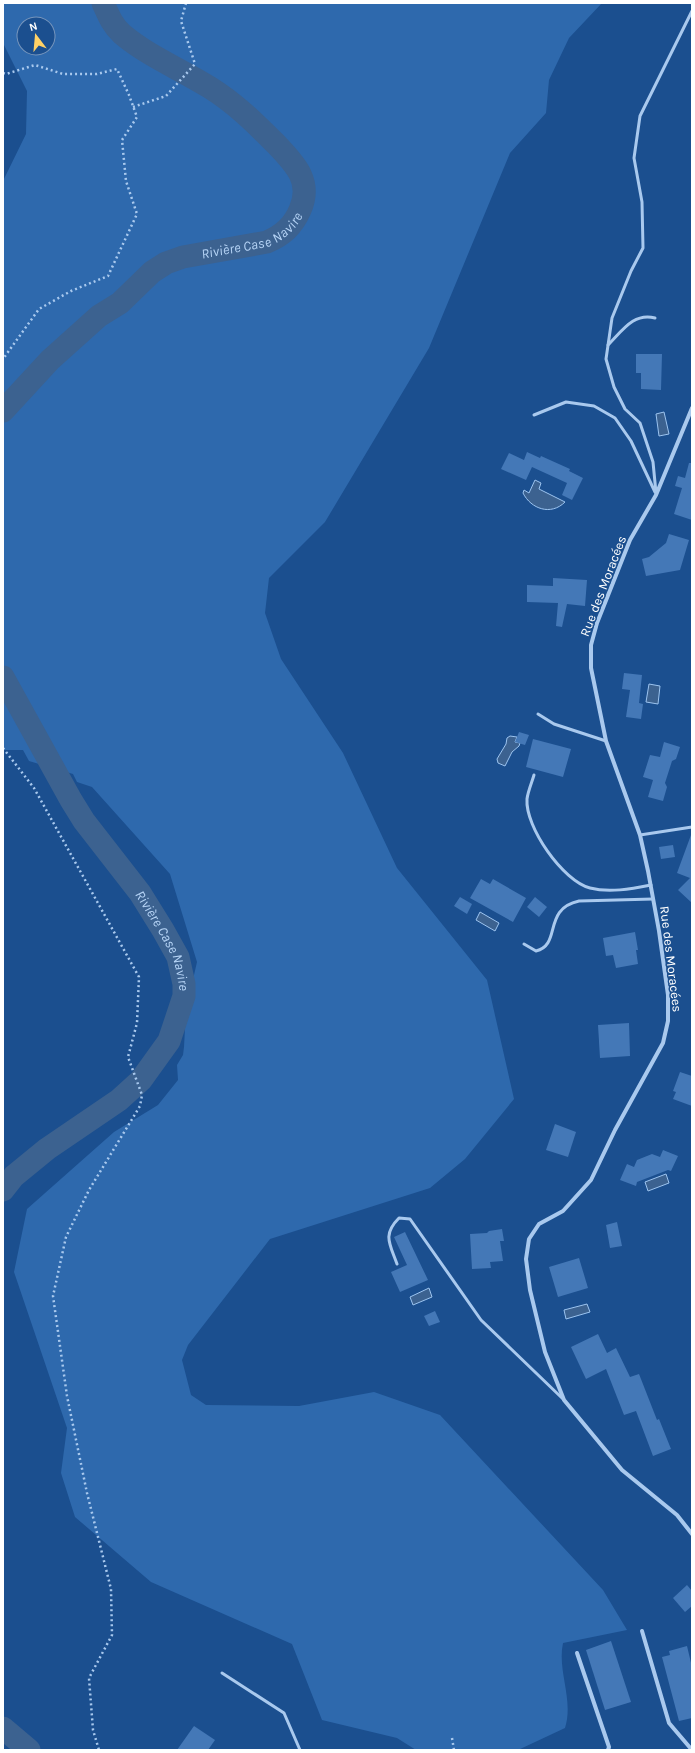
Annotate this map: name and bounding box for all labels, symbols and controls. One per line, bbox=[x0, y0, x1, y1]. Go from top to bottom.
north arrow bbox=[16, 16, 56, 56]
text: N bbox=[28, 20, 39, 34]
water label: Rivière Case Navire bbox=[200, 209, 306, 262]
street label: Rue des Moracées bbox=[577, 533, 629, 639]
water label: Rivière Case Navire bbox=[132, 887, 193, 991]
street label: Rue des Moracées bbox=[657, 905, 685, 1013]

